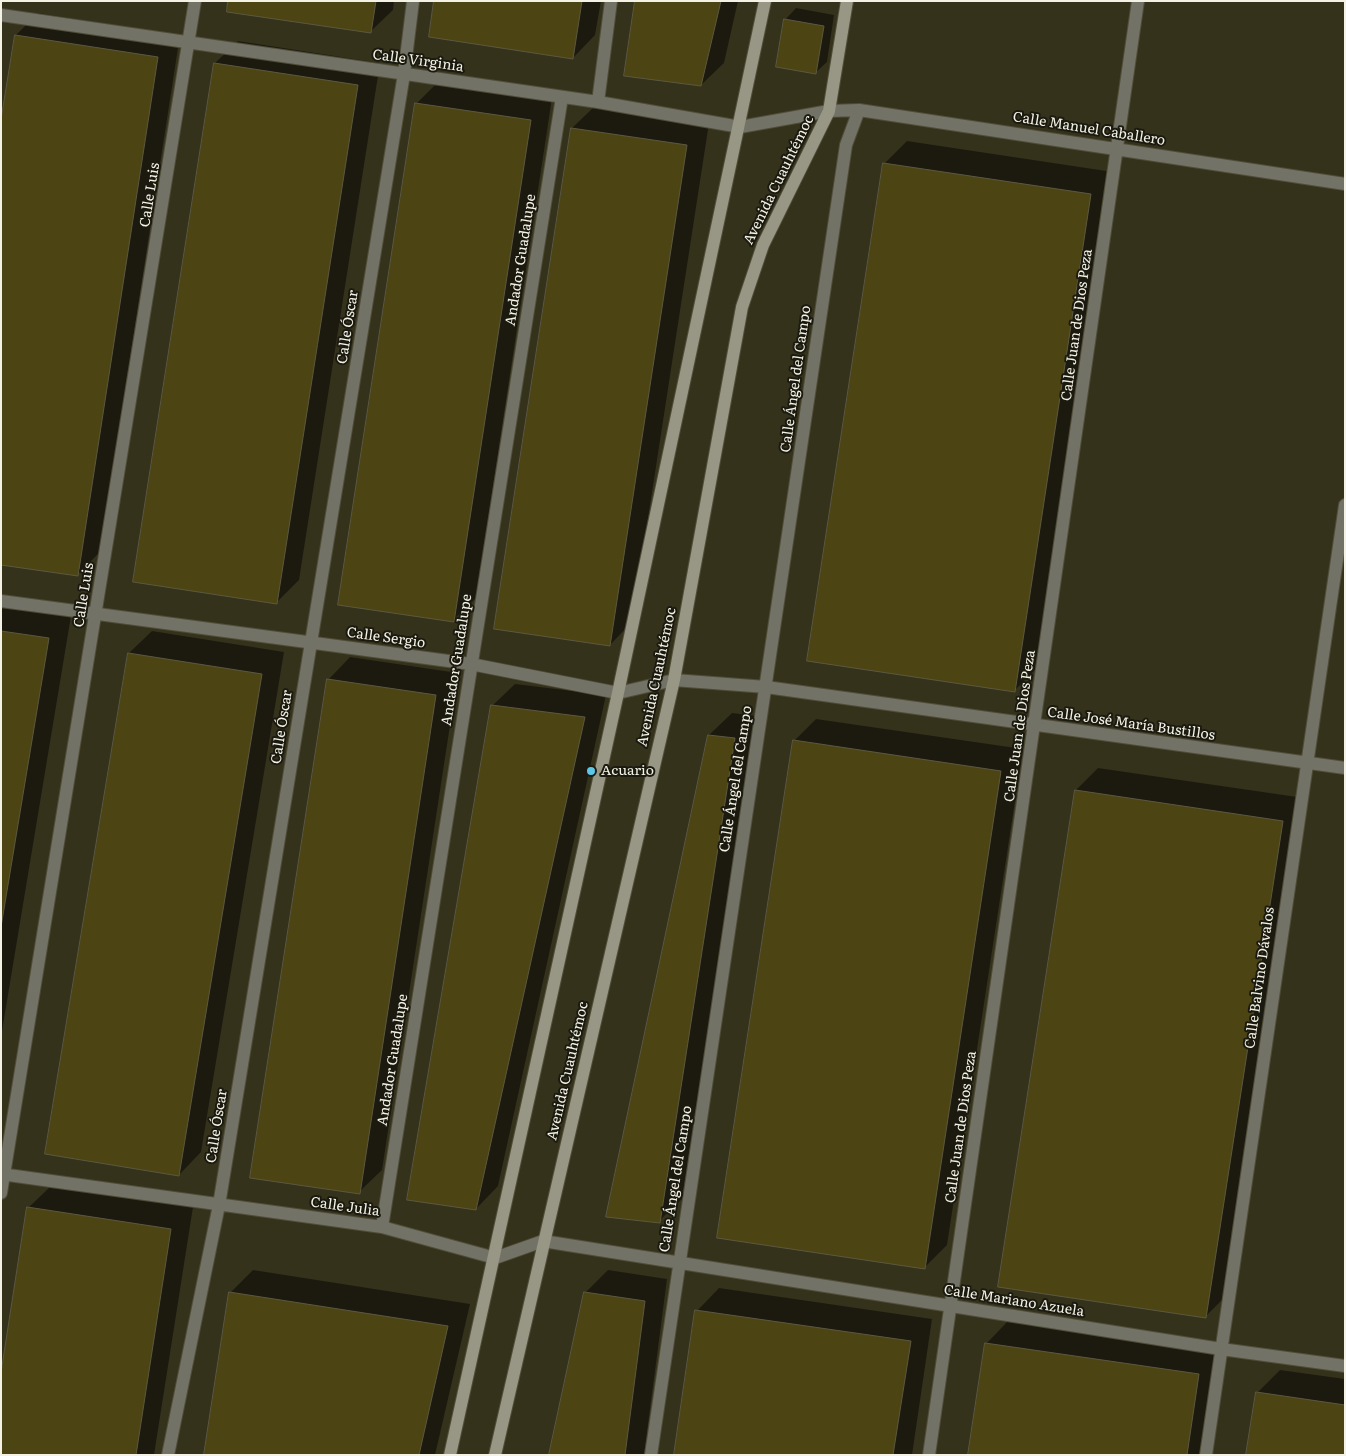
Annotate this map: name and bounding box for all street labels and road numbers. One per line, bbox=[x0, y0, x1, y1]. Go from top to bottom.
street label: Calle Virginia bbox=[371, 46, 465, 76]
street label: Calle Manuel Caballero bbox=[1012, 109, 1166, 149]
street label: Avenida Cuauhtémoc bbox=[740, 113, 818, 247]
street label: Calle Luis bbox=[137, 162, 163, 228]
street label: Andador Guadalupe bbox=[502, 193, 540, 327]
street label: Calle Juan de Dios Peza bbox=[1058, 248, 1096, 402]
street label: Calle Óscar bbox=[334, 289, 362, 365]
street label: Calle Ángel del Campo bbox=[777, 304, 815, 454]
street label: Calle Luis bbox=[71, 562, 97, 628]
street label: Andador Guadalupe bbox=[438, 593, 476, 727]
street label: Avenida Cuauhtémoc bbox=[634, 606, 680, 748]
street label: Calle Sergio bbox=[346, 624, 426, 652]
street label: Calle Juan de Dios Peza bbox=[1001, 649, 1039, 803]
street label: Calle Óscar bbox=[268, 689, 296, 765]
street label: Calle José María Bustillos bbox=[1046, 704, 1216, 744]
street label: Calle Ángel del Campo bbox=[716, 705, 756, 853]
street label: Calle Balvino Dávalos bbox=[1242, 906, 1278, 1050]
street label: Andador Guadalupe bbox=[374, 993, 412, 1127]
street label: Avenida Cuauhtémoc bbox=[544, 1000, 592, 1142]
street label: Calle Juan de Dios Peza bbox=[942, 1050, 980, 1204]
street label: Calle Óscar bbox=[203, 1088, 231, 1164]
street label: Calle Ángel del Campo bbox=[656, 1105, 696, 1253]
street label: Calle Julia bbox=[309, 1194, 381, 1220]
street label: Calle Mariano Azuela bbox=[943, 1282, 1085, 1320]

